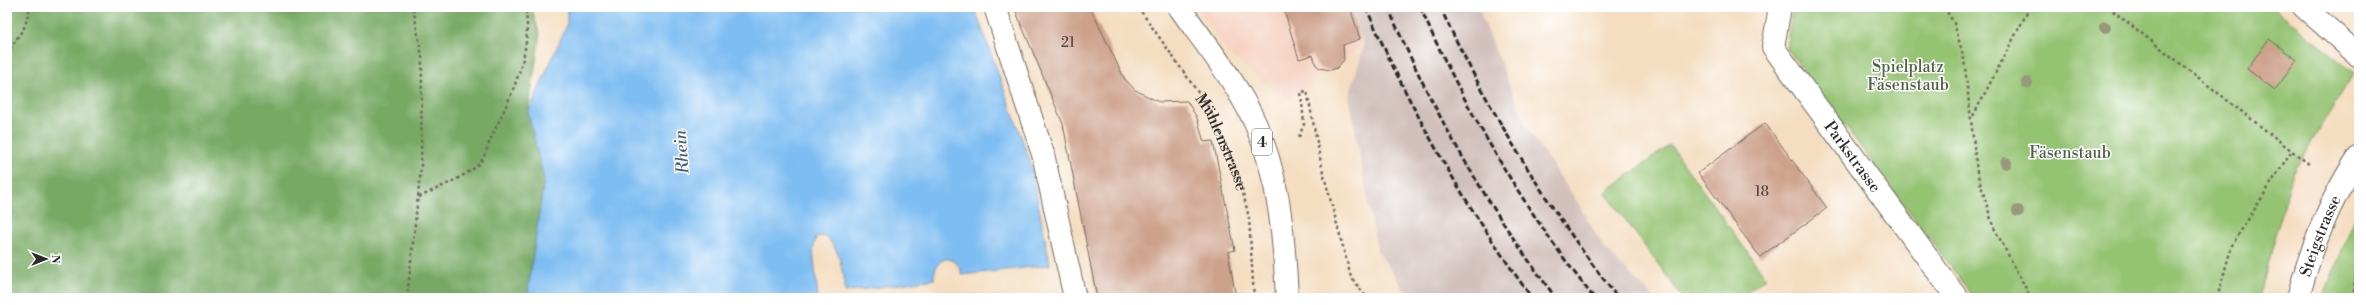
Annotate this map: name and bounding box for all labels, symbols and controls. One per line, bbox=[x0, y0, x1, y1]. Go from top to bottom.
house number: 21 bbox=[1061, 34, 1075, 52]
park label: Spielplatz Fäsenstaub bbox=[1867, 57, 1949, 95]
street label: Mühlenstrasse bbox=[1191, 90, 1251, 193]
street label: Parkstrasse bbox=[1819, 117, 1885, 197]
water label: Rhein bbox=[669, 129, 695, 176]
road number: 4 bbox=[1252, 129, 1272, 155]
park label: Fäsenstaub bbox=[2029, 143, 2111, 163]
house number: 18 bbox=[1755, 183, 1769, 201]
street label: Steigstrasse bbox=[2296, 192, 2346, 279]
north arrow bbox=[26, 239, 66, 279]
text: N bbox=[48, 255, 62, 264]

